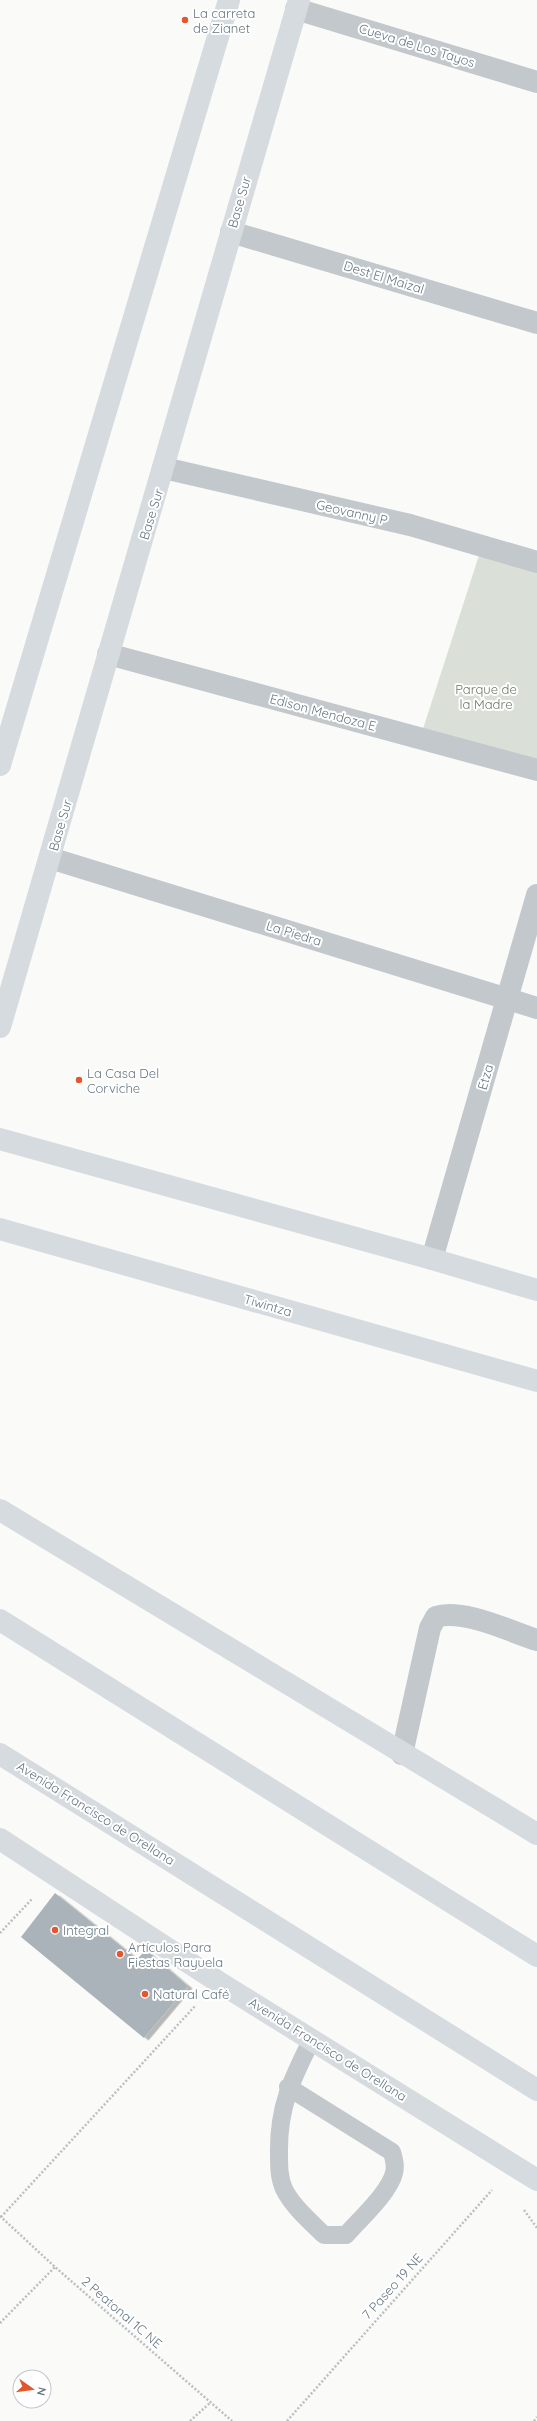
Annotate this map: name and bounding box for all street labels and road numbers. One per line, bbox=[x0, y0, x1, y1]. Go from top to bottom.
street label: Cueva de Los Tayos bbox=[357, 20, 477, 70]
street label: Base Sur bbox=[224, 174, 254, 230]
street label: Dest El Maizal bbox=[342, 257, 426, 297]
street label: Base Sur bbox=[136, 486, 166, 542]
street label: Geovanny P bbox=[315, 496, 389, 528]
street label: Edison Mendoza E bbox=[268, 690, 378, 734]
street label: Base Sur bbox=[45, 797, 75, 853]
street label: La Piedra bbox=[264, 917, 324, 949]
street label: Etza bbox=[474, 1062, 496, 1092]
street label: Tiwintza bbox=[242, 1291, 294, 1319]
street label: Avenida Francisco de Orellana bbox=[14, 1758, 178, 1868]
street label: Avenida Francisco de Orellana bbox=[246, 1994, 410, 2104]
street label: 7 Paseo 19 NE bbox=[358, 2250, 426, 2322]
street label: 2 Peatonal 1C NE bbox=[78, 2273, 166, 2351]

